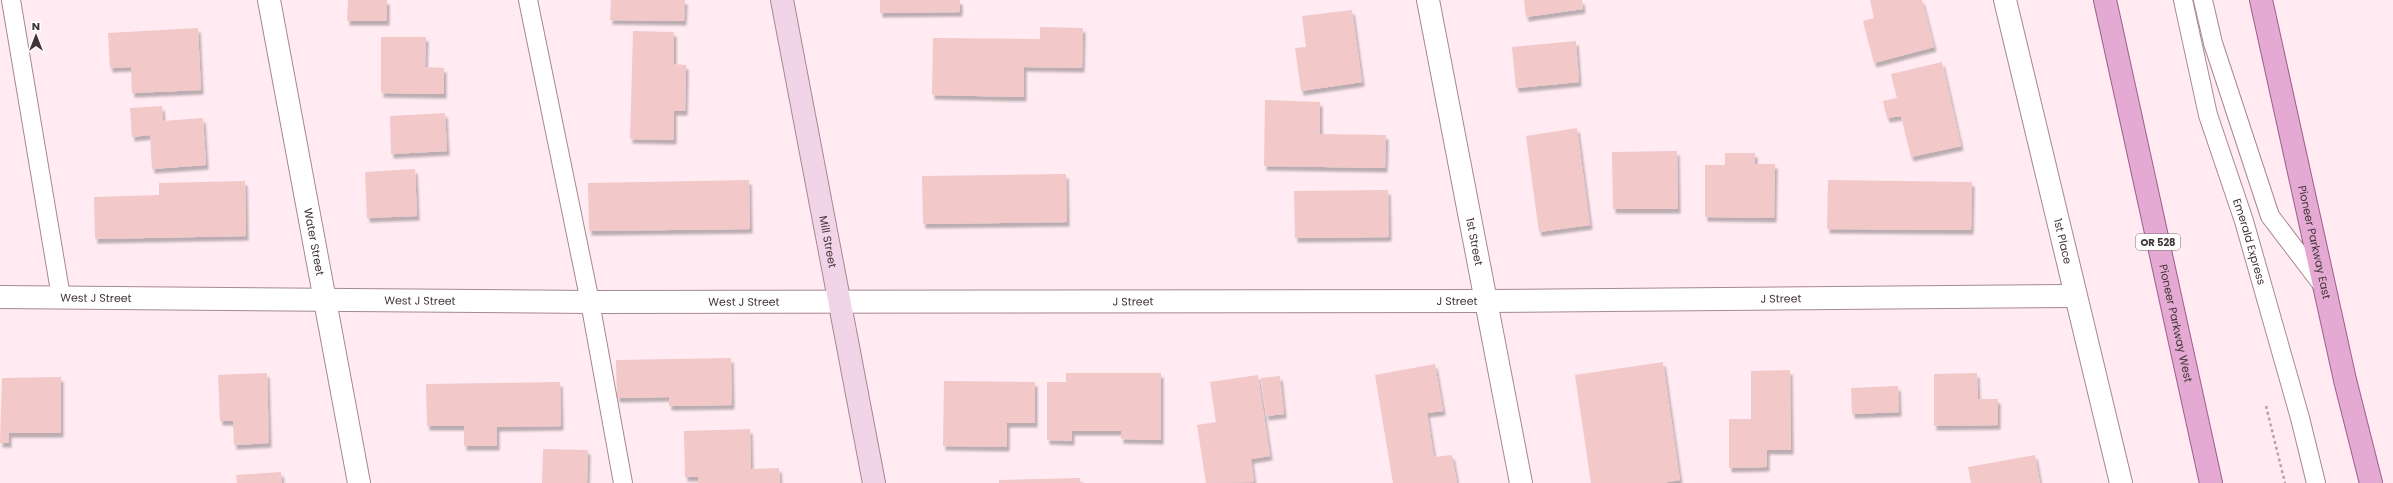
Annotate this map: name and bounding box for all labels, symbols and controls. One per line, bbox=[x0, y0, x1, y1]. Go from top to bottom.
north arrow bbox=[16, 16, 56, 56]
text: N bbox=[32, 18, 40, 34]
street label: Pioneer Parkway East bbox=[2294, 184, 2335, 300]
street label: Emerald Express bbox=[2229, 196, 2270, 287]
street label: Water Street bbox=[300, 207, 328, 277]
street label: Mill Street bbox=[815, 214, 841, 269]
street label: 1st Street bbox=[1462, 216, 1487, 267]
street label: 1st Place bbox=[2050, 217, 2076, 266]
road number: OR 528 bbox=[2136, 234, 2180, 250]
street label: Pioneer Parkway West bbox=[2155, 263, 2197, 384]
street label: West J Street bbox=[60, 290, 132, 306]
street label: J Street bbox=[1760, 290, 1802, 307]
street label: West J Street bbox=[384, 292, 456, 309]
street label: J Street bbox=[1112, 293, 1154, 309]
street label: J Street bbox=[1436, 293, 1478, 309]
street label: West J Street bbox=[708, 294, 780, 310]

